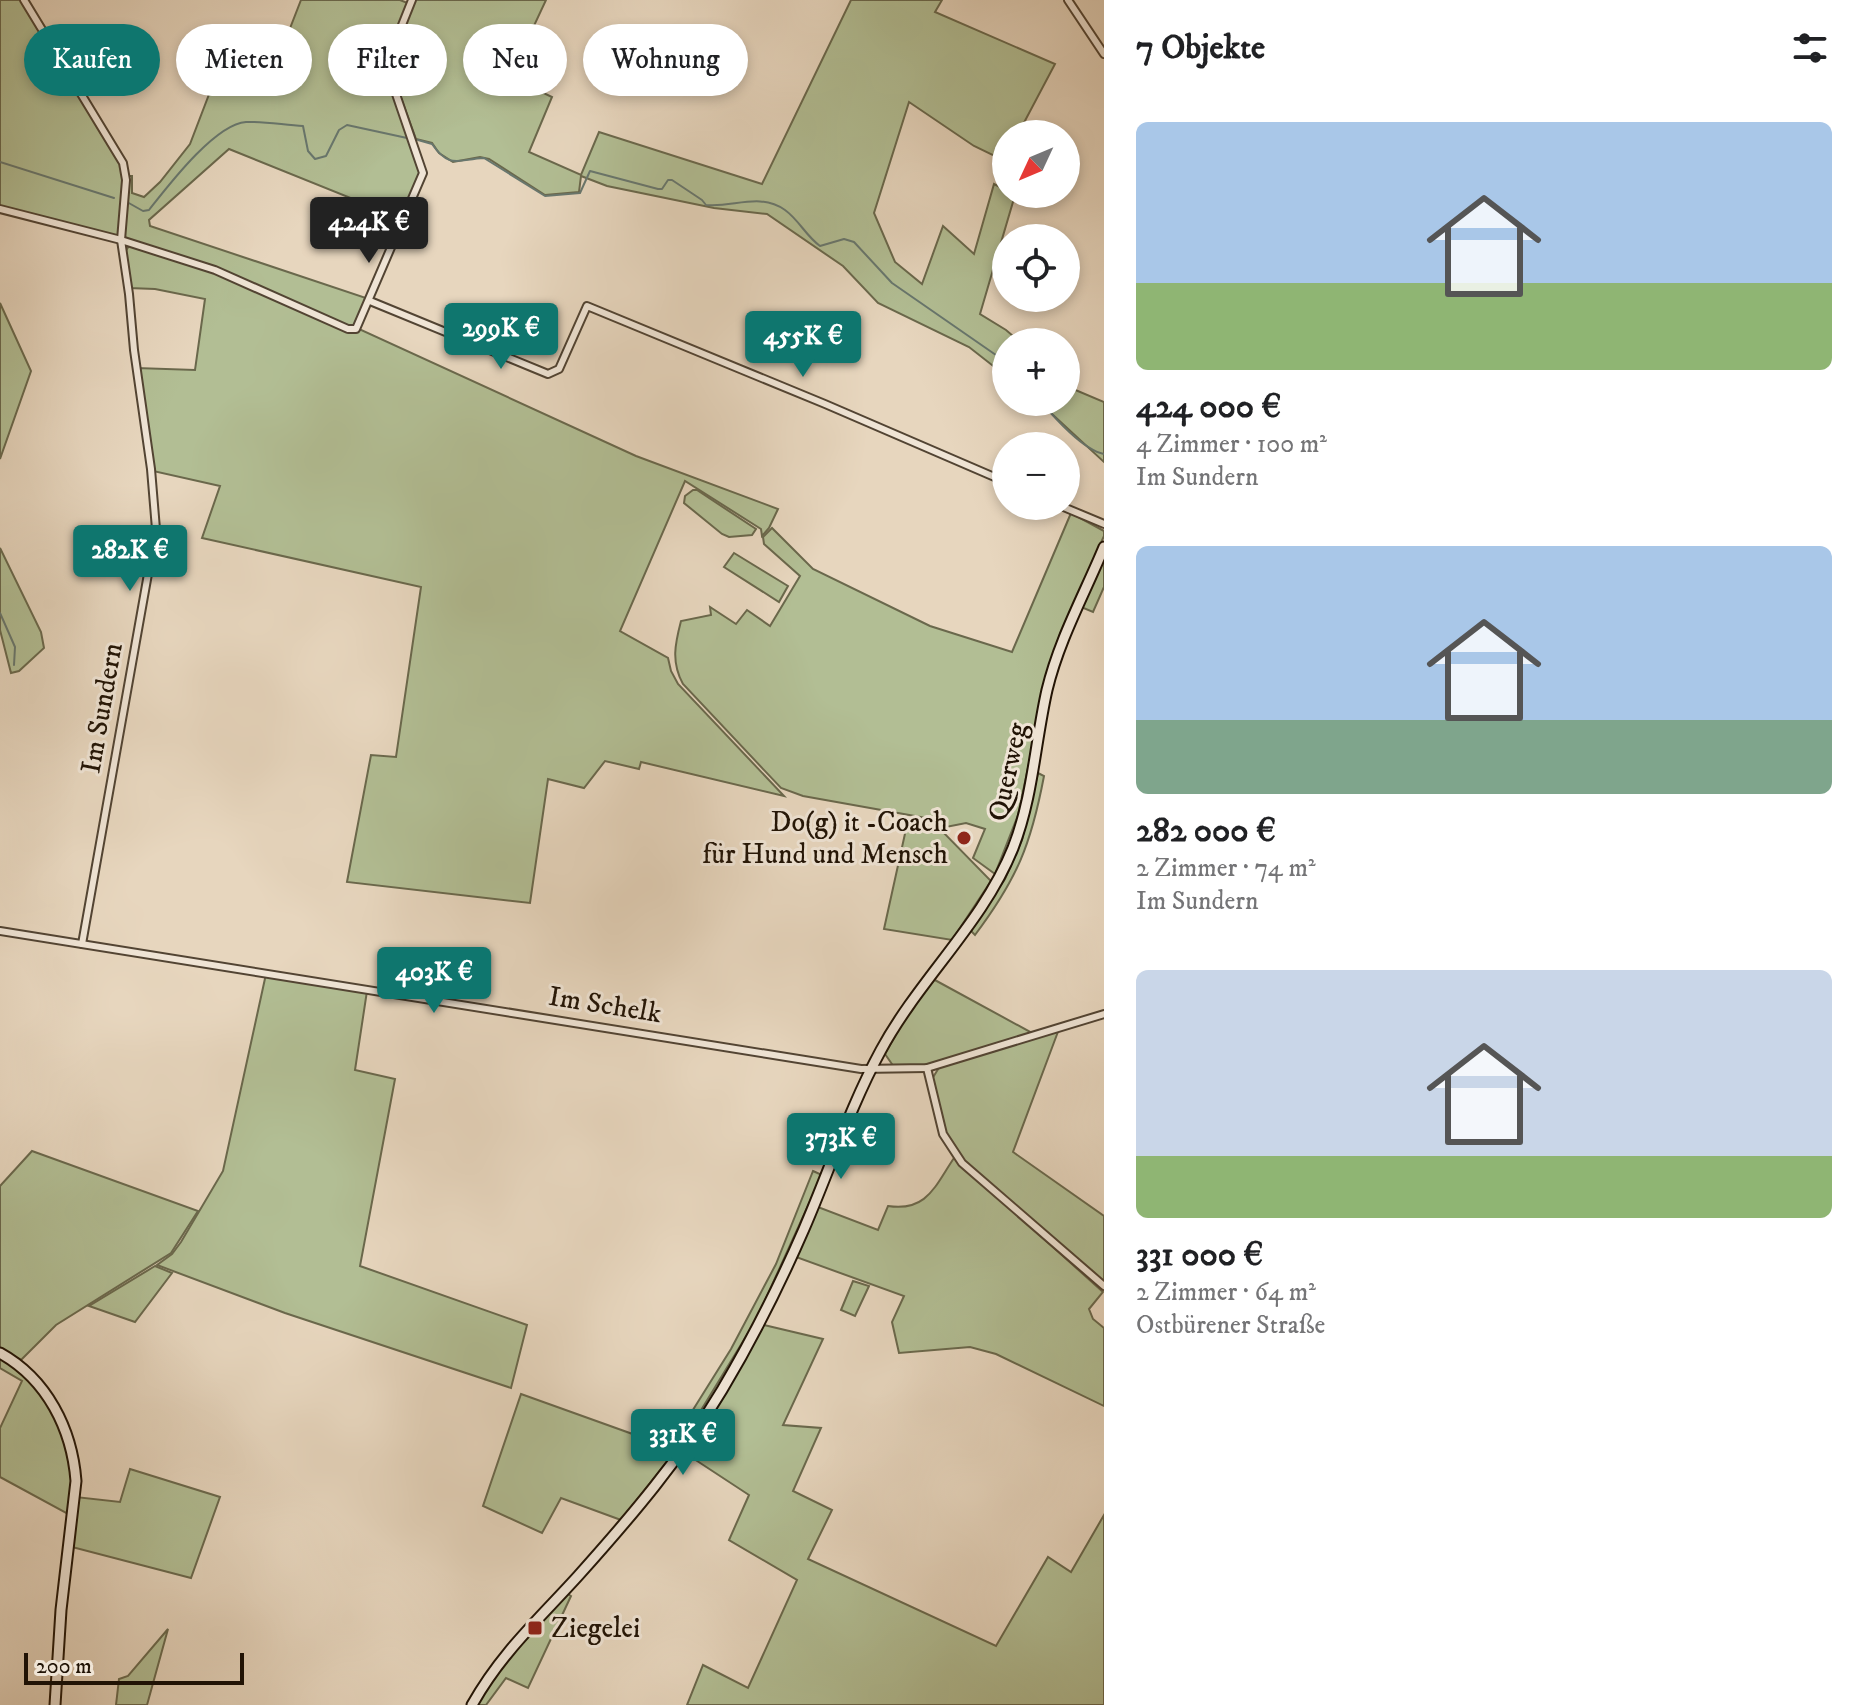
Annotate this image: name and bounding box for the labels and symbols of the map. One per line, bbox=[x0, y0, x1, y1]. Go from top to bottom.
north arrow bbox=[992, 120, 1080, 208]
pin: 424K € bbox=[304, 197, 434, 265]
pin: 299K € bbox=[436, 303, 566, 371]
pin: 455K € bbox=[738, 311, 868, 379]
pin: 282K € bbox=[65, 525, 195, 593]
street label: Im Sundern bbox=[73, 640, 131, 776]
street label: Querweg bbox=[981, 719, 1036, 824]
place label: Do(g) it -Coach für Hund und Mensch bbox=[702, 805, 948, 872]
marker: Do(g) it -Coach für Hund und Mensch bbox=[955, 829, 973, 847]
pin: 403K € bbox=[369, 947, 499, 1015]
street label: Im Schelk bbox=[546, 979, 664, 1031]
pin: 373K € bbox=[776, 1113, 906, 1181]
pin: 331K € bbox=[618, 1409, 748, 1477]
place label: Ziegelei bbox=[551, 1611, 640, 1646]
marker: Ziegelei bbox=[526, 1619, 544, 1637]
scale bar bbox=[24, 1649, 244, 1685]

